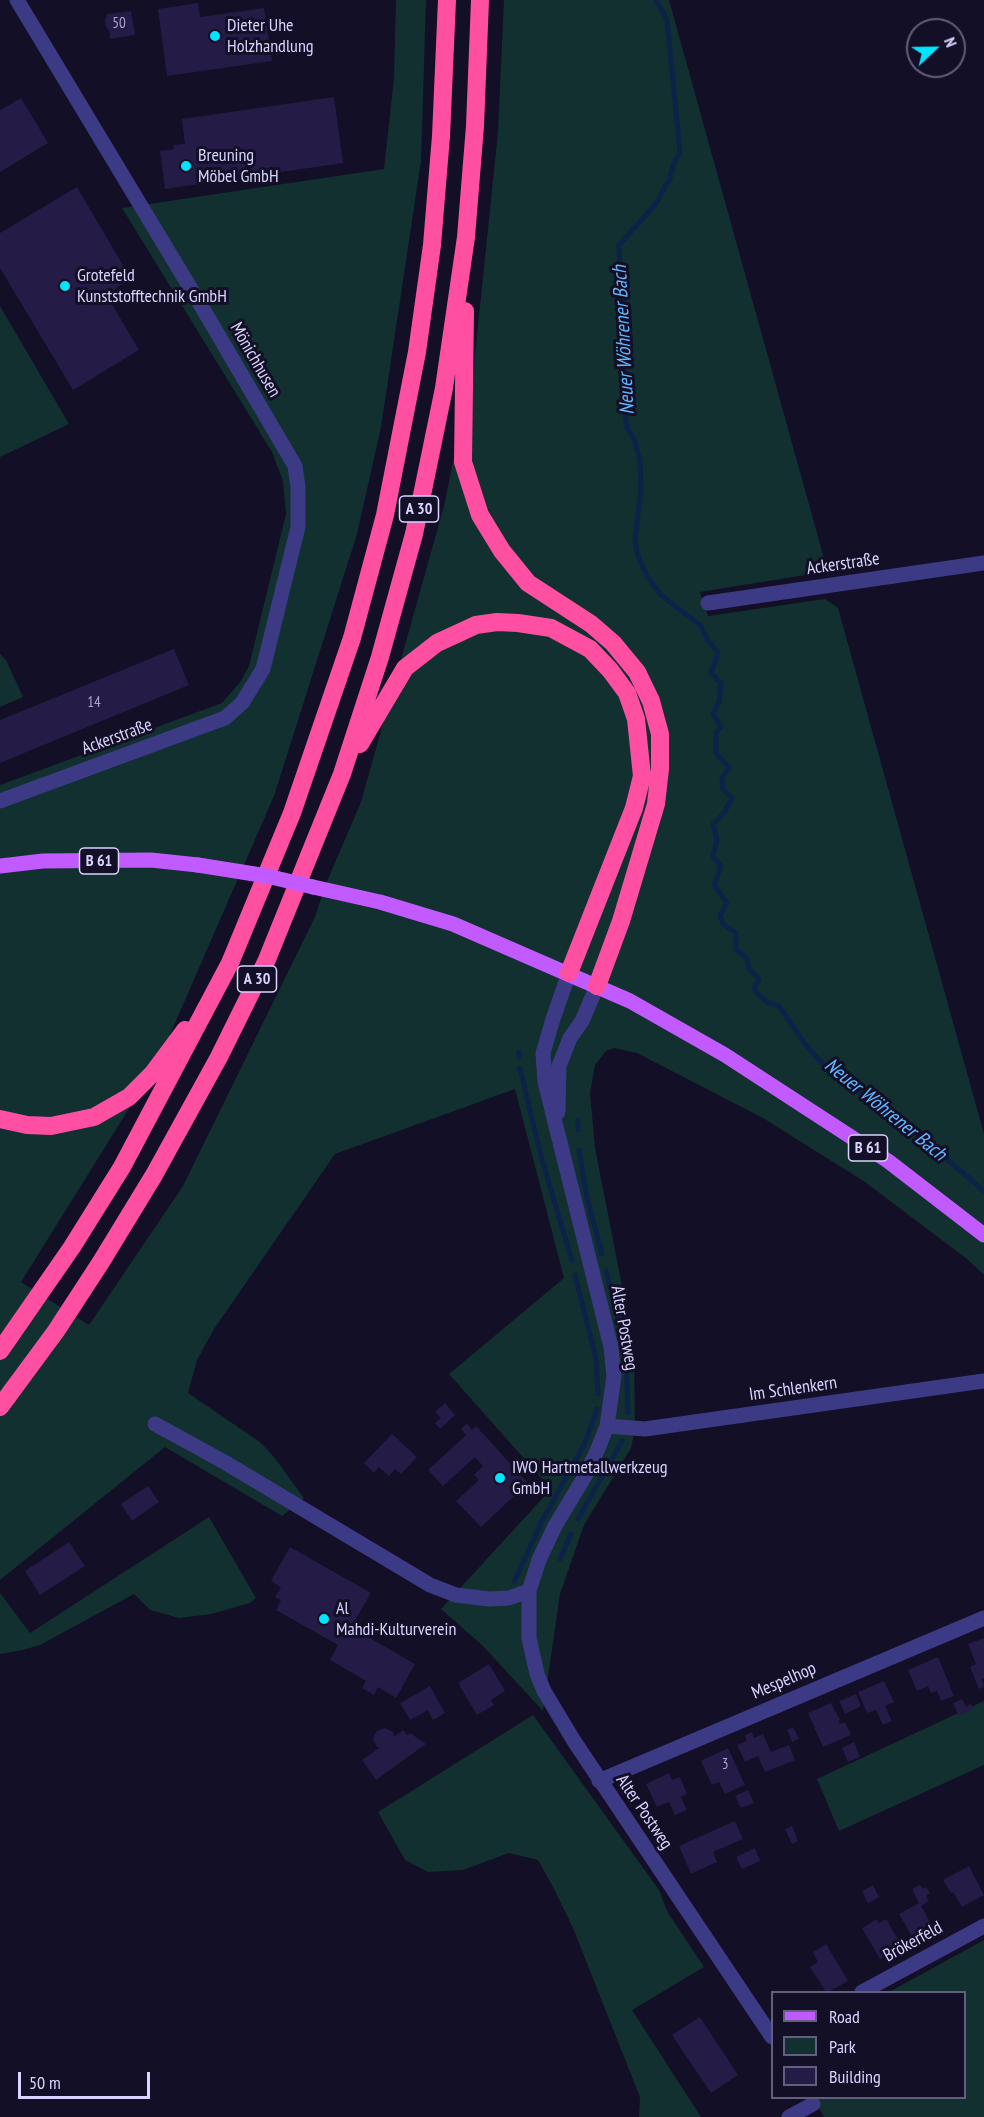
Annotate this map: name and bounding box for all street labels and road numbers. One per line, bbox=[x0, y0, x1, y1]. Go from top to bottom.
street label: Mönichhusen bbox=[225, 319, 285, 401]
road number: A 30 bbox=[400, 496, 438, 522]
street label: Ackerstraße bbox=[805, 548, 881, 580]
street label: Ackerstraße bbox=[79, 714, 155, 760]
road number: B 61 bbox=[80, 848, 118, 874]
road number: A 30 bbox=[238, 966, 276, 992]
road number: B 61 bbox=[848, 1135, 888, 1161]
street label: Alter Postweg bbox=[606, 1284, 642, 1372]
street label: Im Schlenkern bbox=[748, 1372, 838, 1406]
street label: Mespelhop bbox=[748, 1658, 820, 1704]
street label: Alter Postweg bbox=[611, 1770, 677, 1854]
street label: Brökerfeld bbox=[880, 1917, 946, 1967]

